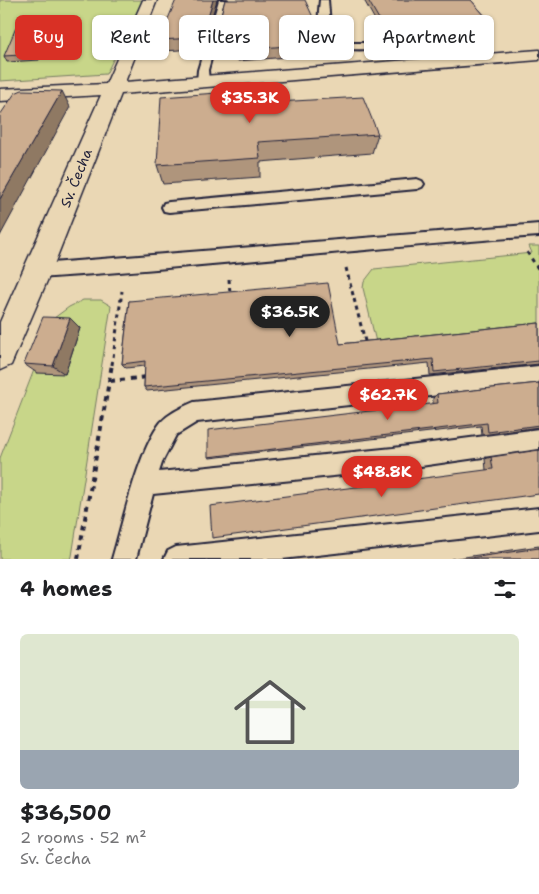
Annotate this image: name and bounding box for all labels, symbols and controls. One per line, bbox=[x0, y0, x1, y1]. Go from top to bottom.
chip: Buy bbox=[15, 15, 82, 60]
chip: Rent bbox=[92, 15, 169, 60]
chip: Filters bbox=[179, 15, 269, 60]
chip: New bbox=[279, 15, 354, 60]
chip: Apartment bbox=[364, 15, 494, 60]
pin: $35.3K bbox=[209, 82, 291, 124]
text: $35.3K bbox=[221, 87, 279, 108]
street label: Sv. Čecha bbox=[56, 146, 96, 210]
pin: $36.5K bbox=[249, 296, 331, 338]
text: $36.5K bbox=[261, 301, 319, 322]
pin: $62.7K bbox=[347, 378, 429, 421]
text: $62.7K bbox=[359, 384, 417, 405]
pin: $48.8K bbox=[341, 456, 423, 498]
text: $48.8K bbox=[352, 461, 412, 482]
text: 4 homes bbox=[20, 575, 112, 603]
icon: filters bbox=[491, 575, 519, 603]
icon: home bbox=[225, 667, 315, 757]
text: $36,500 bbox=[20, 799, 111, 827]
text: 2 rooms · 52 m² bbox=[20, 827, 147, 848]
text: Sv. Čecha bbox=[20, 848, 91, 869]

